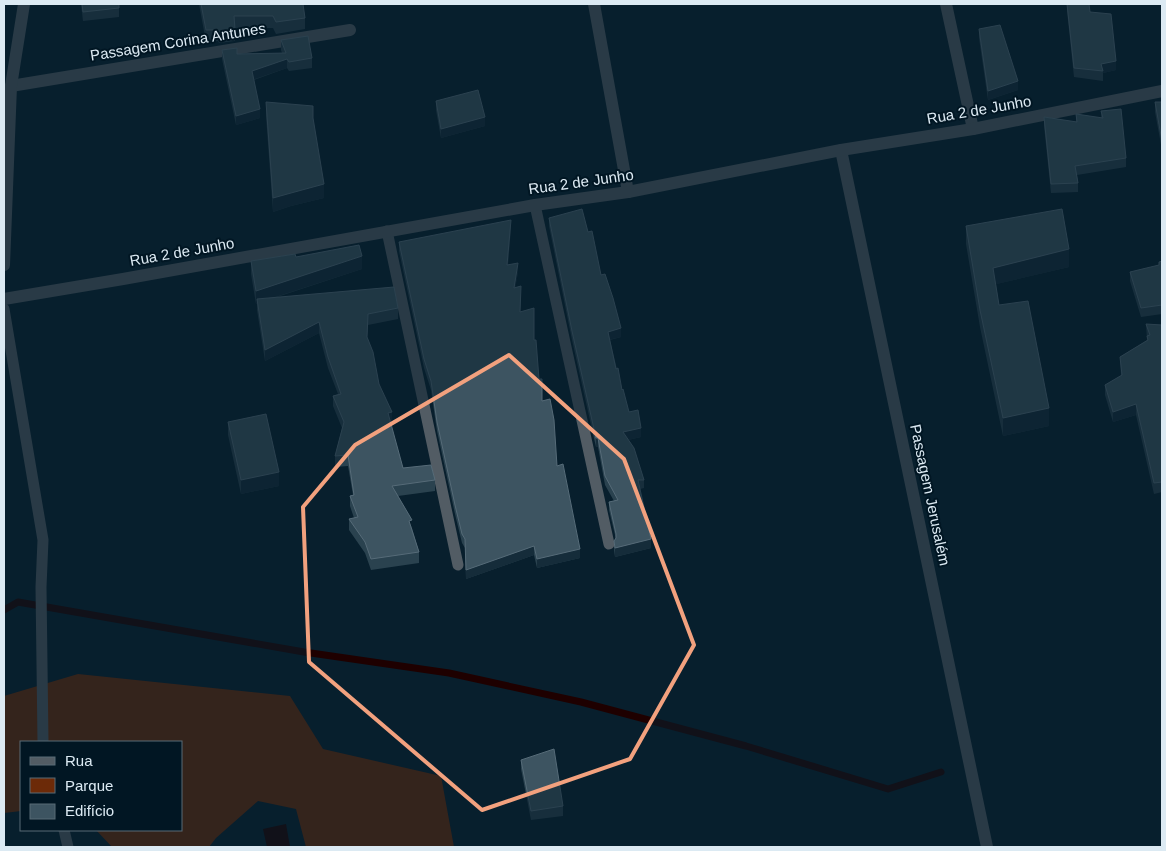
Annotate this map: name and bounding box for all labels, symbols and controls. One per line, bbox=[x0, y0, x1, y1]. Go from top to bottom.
street label: Passagem Corina Antunes bbox=[89, 19, 267, 64]
street label: Rua 2 de Junho bbox=[925, 92, 1033, 127]
street label: Rua 2 de Junho bbox=[527, 166, 635, 197]
street label: Rua 2 de Junho bbox=[128, 234, 236, 269]
street label: Passagem Jerusalém bbox=[907, 423, 954, 567]
legend bbox=[20, 741, 182, 831]
text: Rua bbox=[65, 752, 93, 769]
text: Parque bbox=[65, 777, 113, 794]
text: Edifício bbox=[65, 802, 114, 819]

